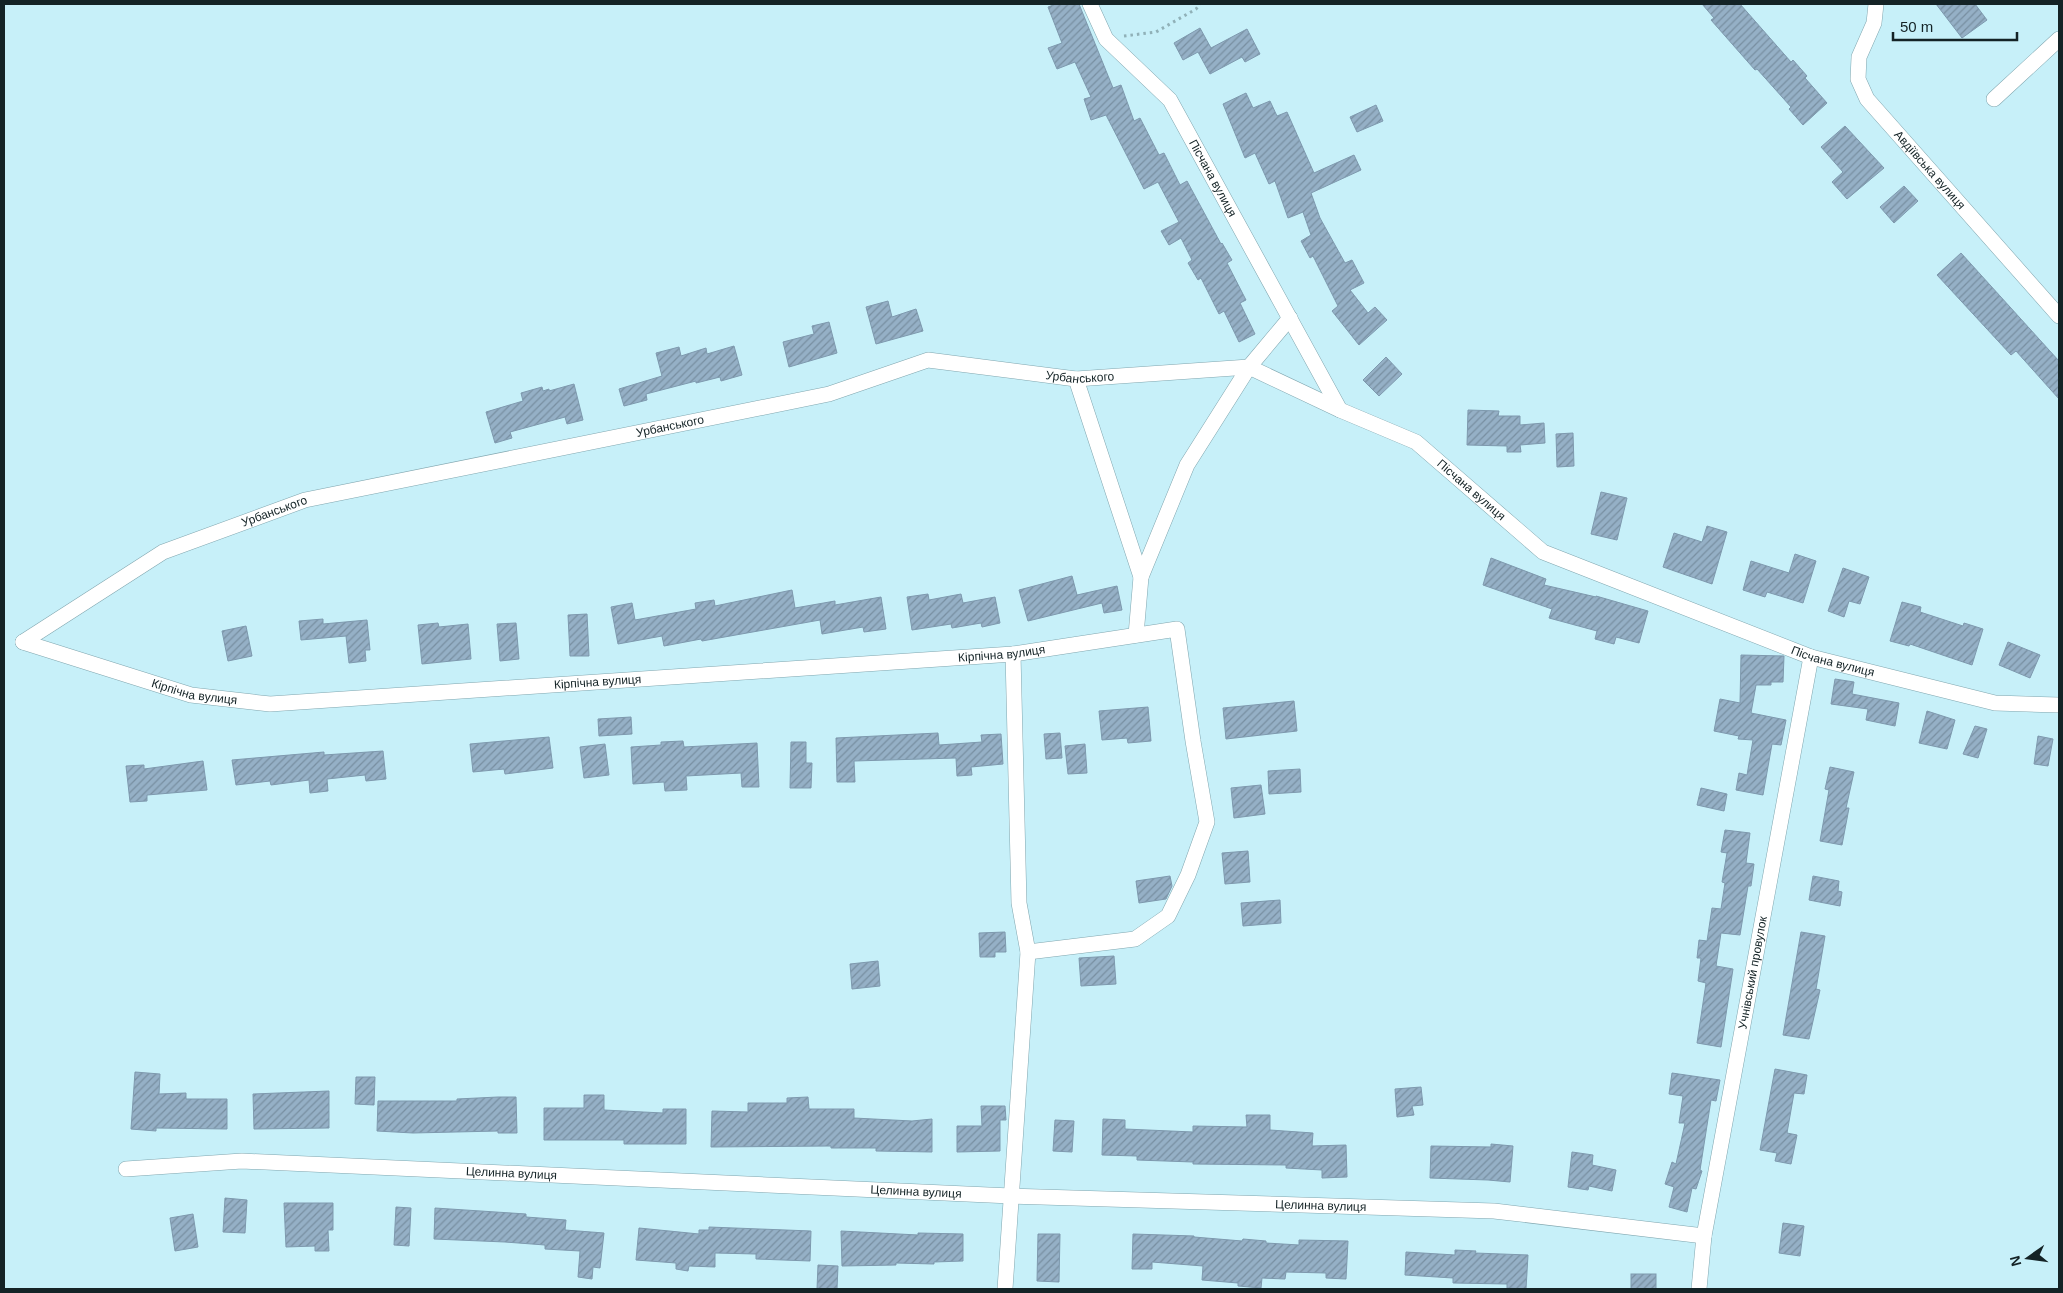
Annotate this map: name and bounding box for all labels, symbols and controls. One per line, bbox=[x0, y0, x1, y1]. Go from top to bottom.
scale bar bbox=[1893, 10, 2017, 42]
text: 50 m bbox=[1900, 18, 1933, 35]
street label: Авдіївська вулиця bbox=[1891, 128, 1968, 212]
street label: Пiсчана вулиця bbox=[1186, 137, 1240, 219]
street label: Урбанського bbox=[1045, 368, 1115, 386]
street label: Урбанського bbox=[635, 412, 705, 440]
street label: Пiсчана вулиця bbox=[1434, 456, 1508, 523]
street label: Урбанського bbox=[240, 493, 309, 530]
street label: Кiрпiчна вулиця bbox=[958, 642, 1046, 665]
street label: Пiсчана вулиця bbox=[1789, 643, 1876, 680]
street label: Кiрпiчна вулиця bbox=[553, 672, 642, 692]
street label: Кiрпiчна вулиця bbox=[150, 676, 238, 707]
street label: Учнівський провулок bbox=[1735, 914, 1770, 1030]
street label: Целинна вулиця bbox=[466, 1164, 557, 1182]
street label: Целинна вулиця bbox=[870, 1183, 962, 1201]
street label: Целинна вулиця bbox=[1275, 1197, 1367, 1214]
north arrow bbox=[2003, 1233, 2053, 1283]
text: N bbox=[2006, 1254, 2024, 1268]

